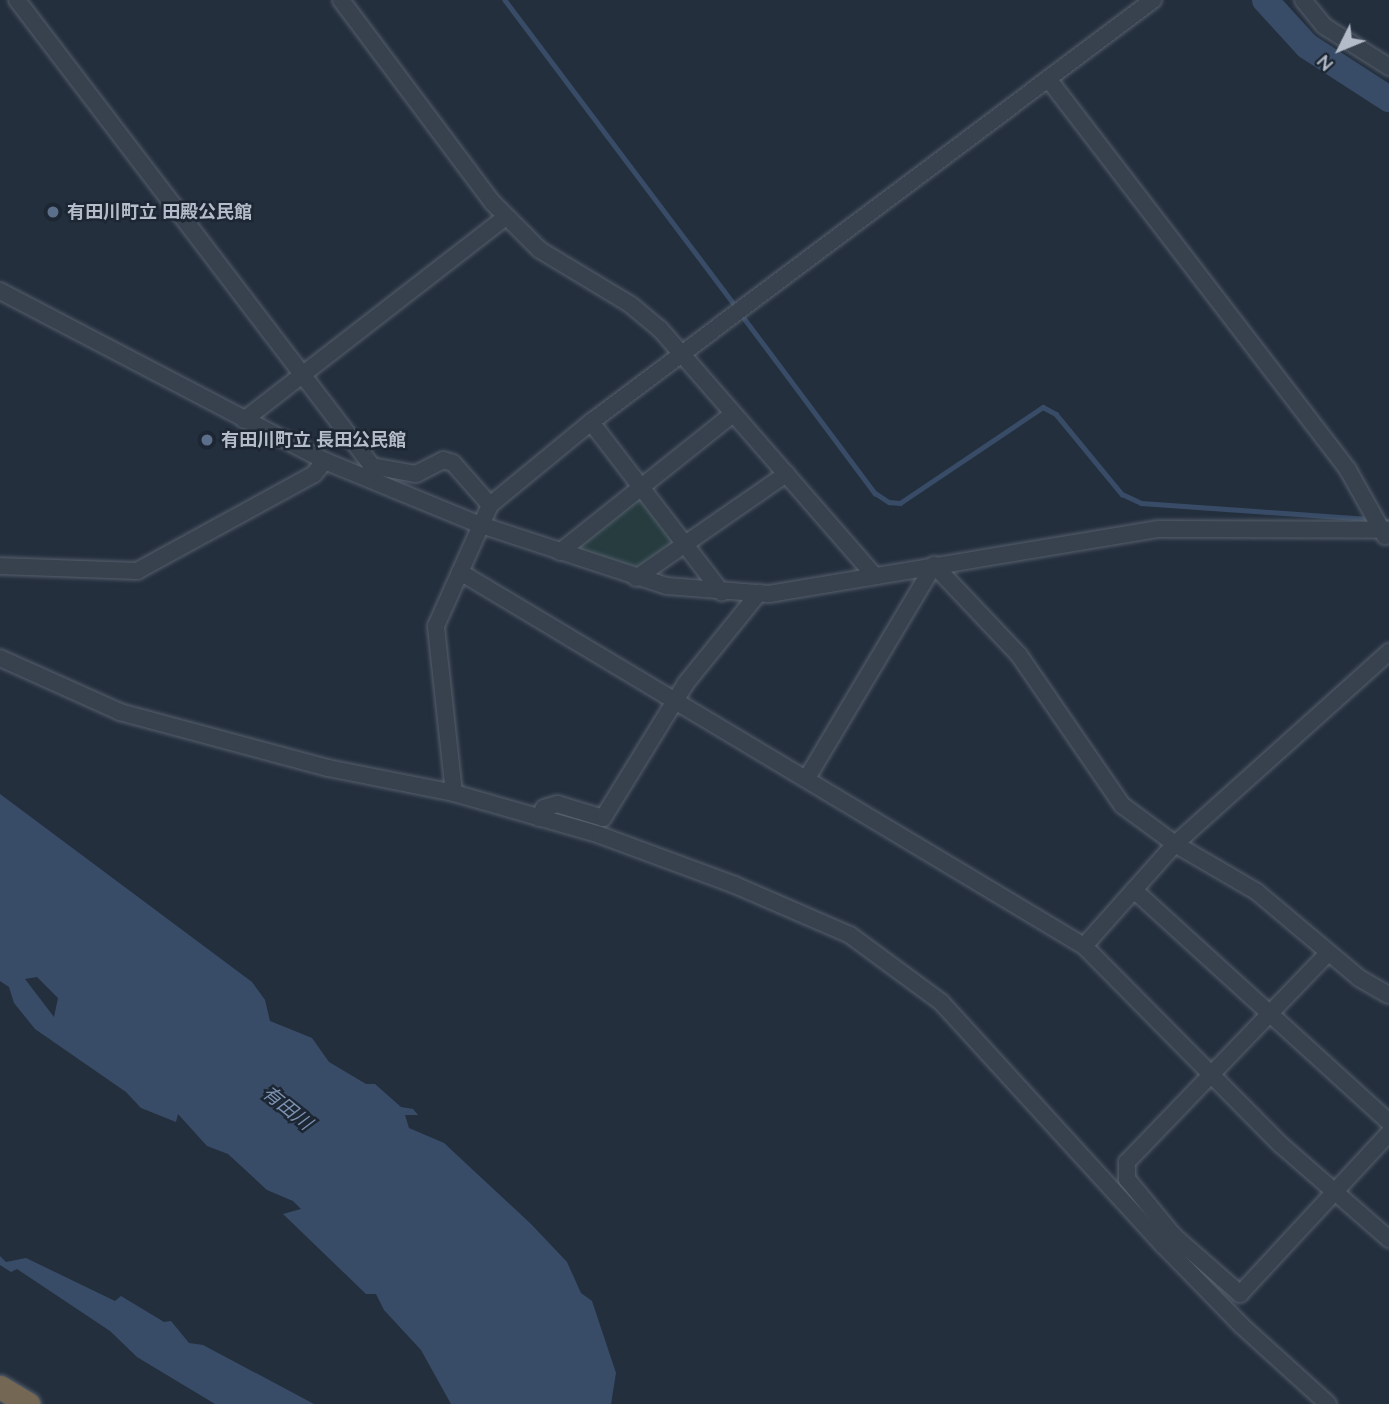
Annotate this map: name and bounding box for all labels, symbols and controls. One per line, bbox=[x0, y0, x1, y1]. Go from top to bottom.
north arrow bbox=[1305, 14, 1375, 84]
text: N bbox=[1311, 50, 1338, 77]
place label: 有田川町立 田殿公民館 bbox=[67, 201, 252, 223]
marker: 有田川町立 田殿公民館 bbox=[45, 204, 61, 220]
place label: 有田川町立 長田公民館 bbox=[221, 429, 406, 451]
marker: 有田川町立 長田公民館 bbox=[199, 432, 215, 448]
water label: 有田川 bbox=[258, 1081, 316, 1135]

